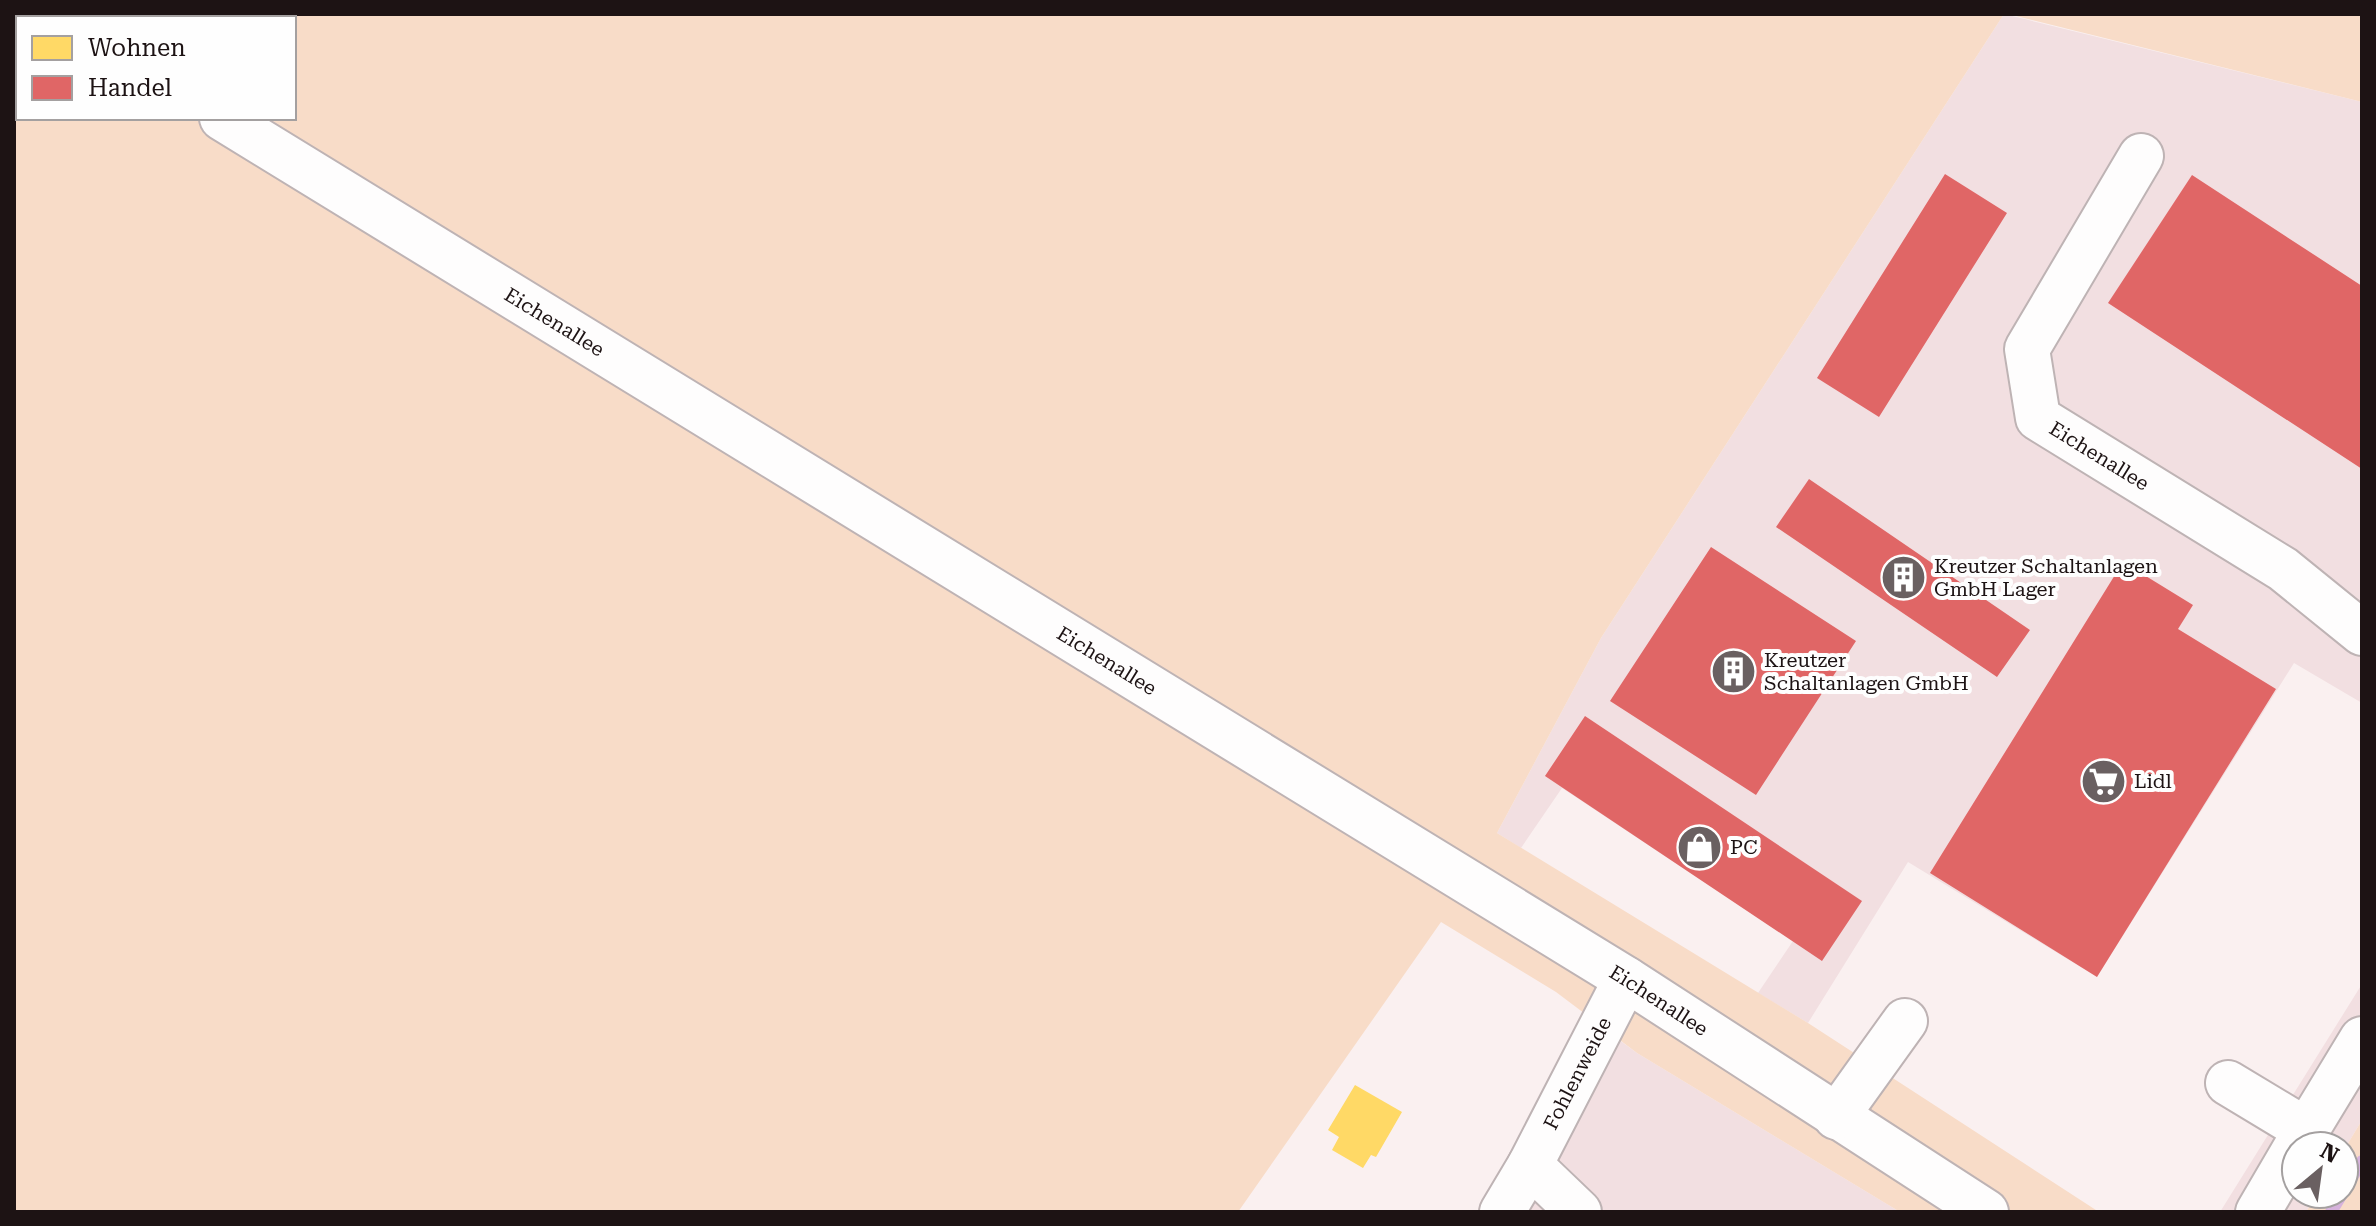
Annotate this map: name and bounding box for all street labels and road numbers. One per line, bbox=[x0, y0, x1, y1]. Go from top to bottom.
street label: Eichenallee bbox=[500, 282, 609, 362]
street label: Eichenallee bbox=[2045, 416, 2153, 496]
street label: Eichenallee bbox=[1053, 621, 1161, 700]
street label: Eichenallee bbox=[1605, 960, 1713, 1041]
street label: Fohlenweide bbox=[1538, 1013, 1616, 1133]

